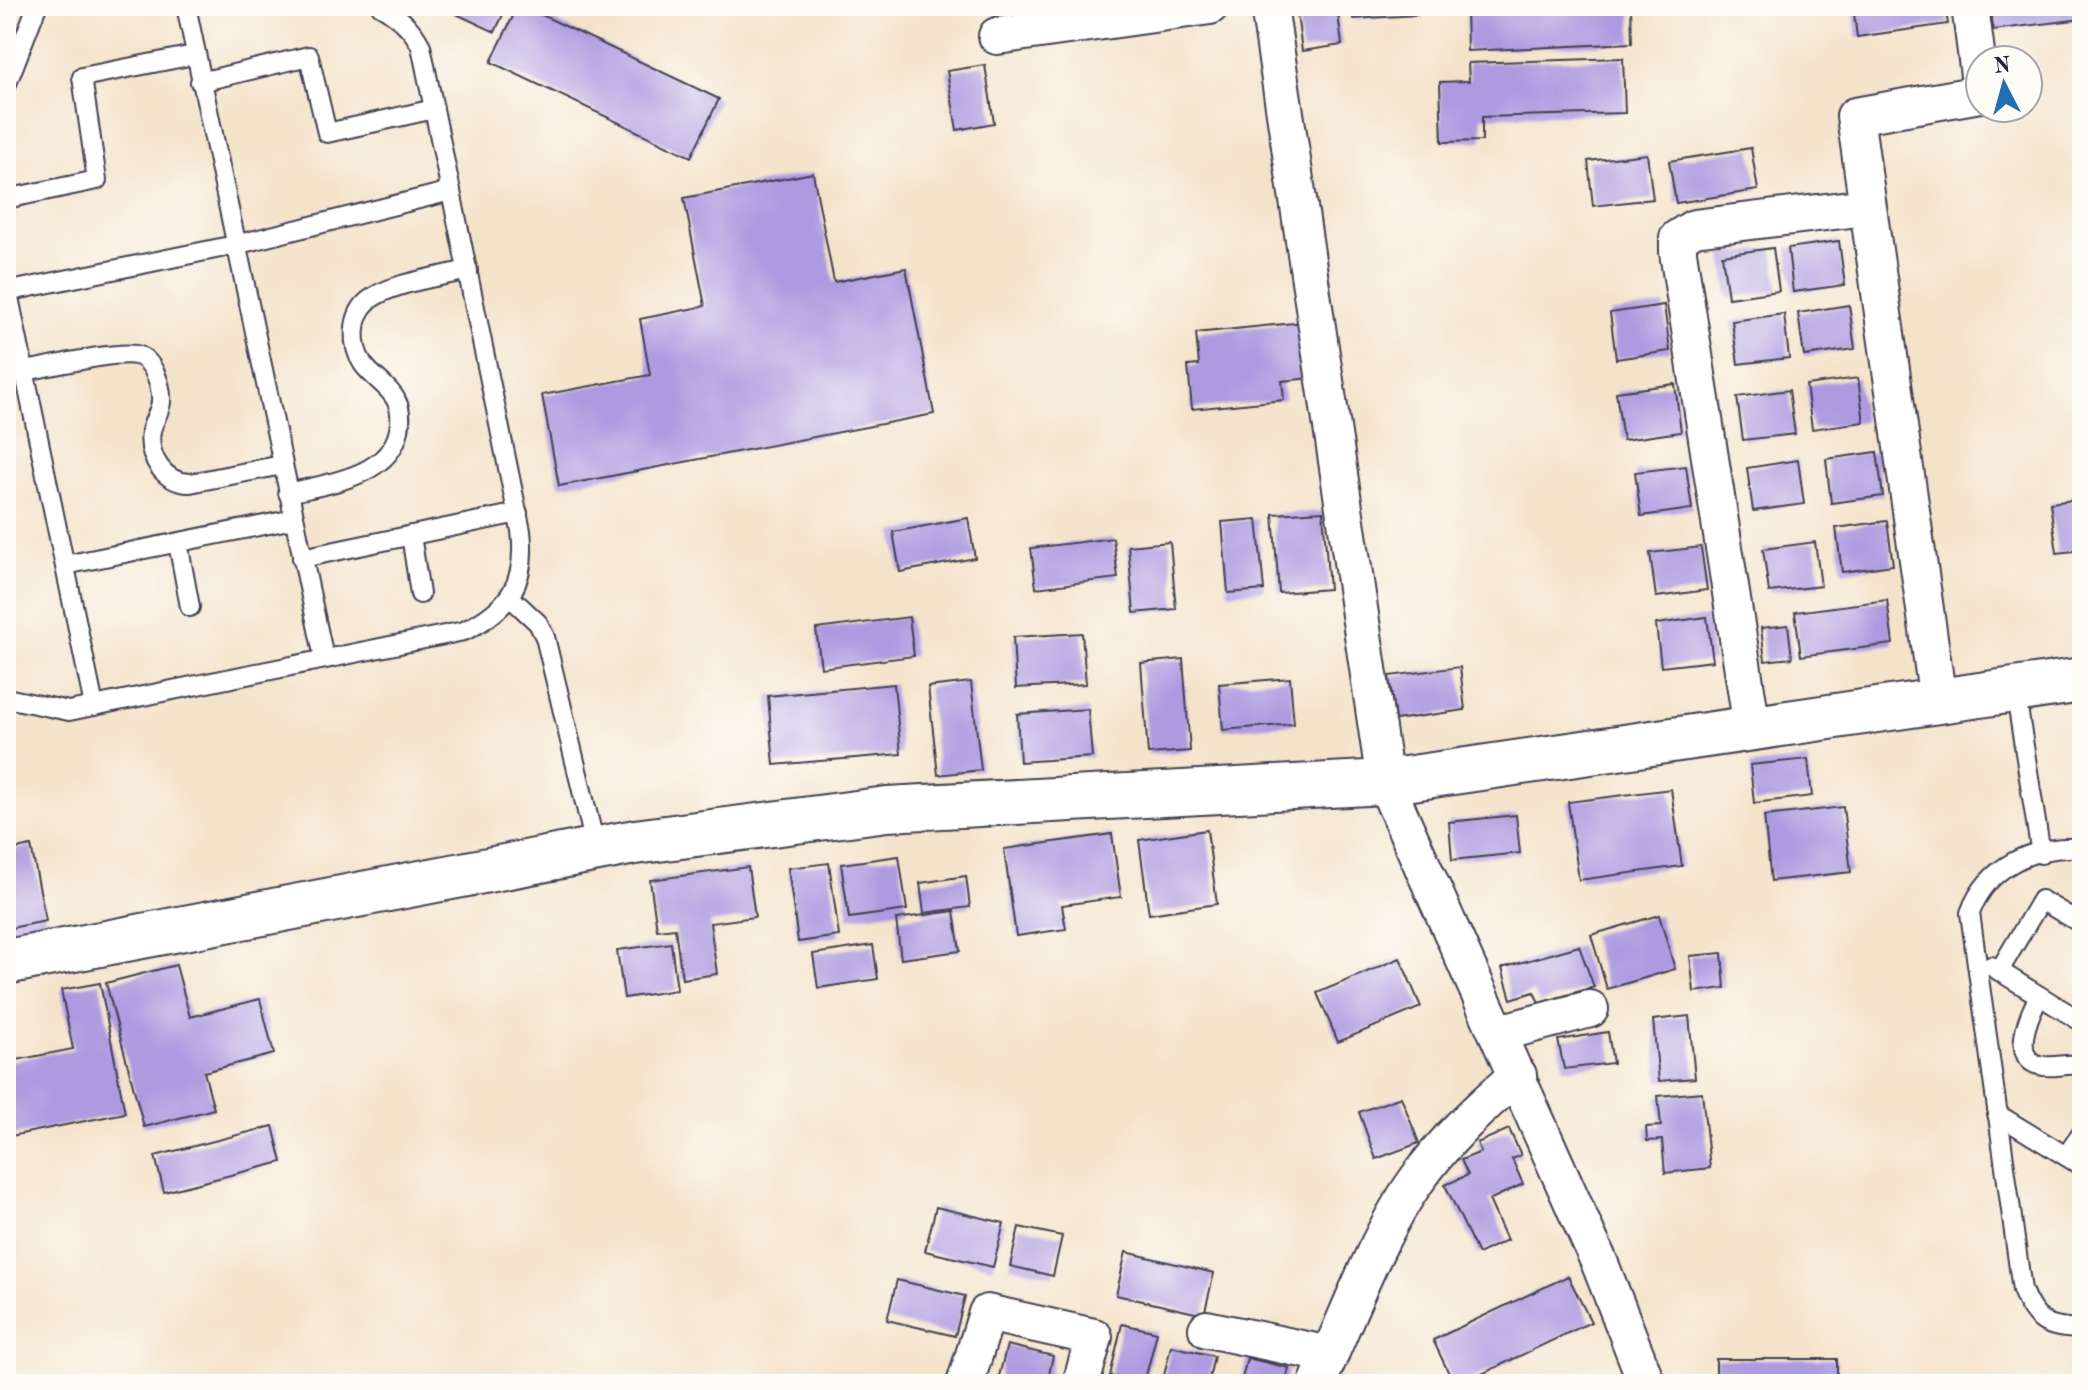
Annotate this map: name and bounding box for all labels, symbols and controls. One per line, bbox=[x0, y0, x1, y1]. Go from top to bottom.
north arrow bbox=[1964, 44, 2044, 124]
text: N bbox=[1993, 54, 2012, 78]

